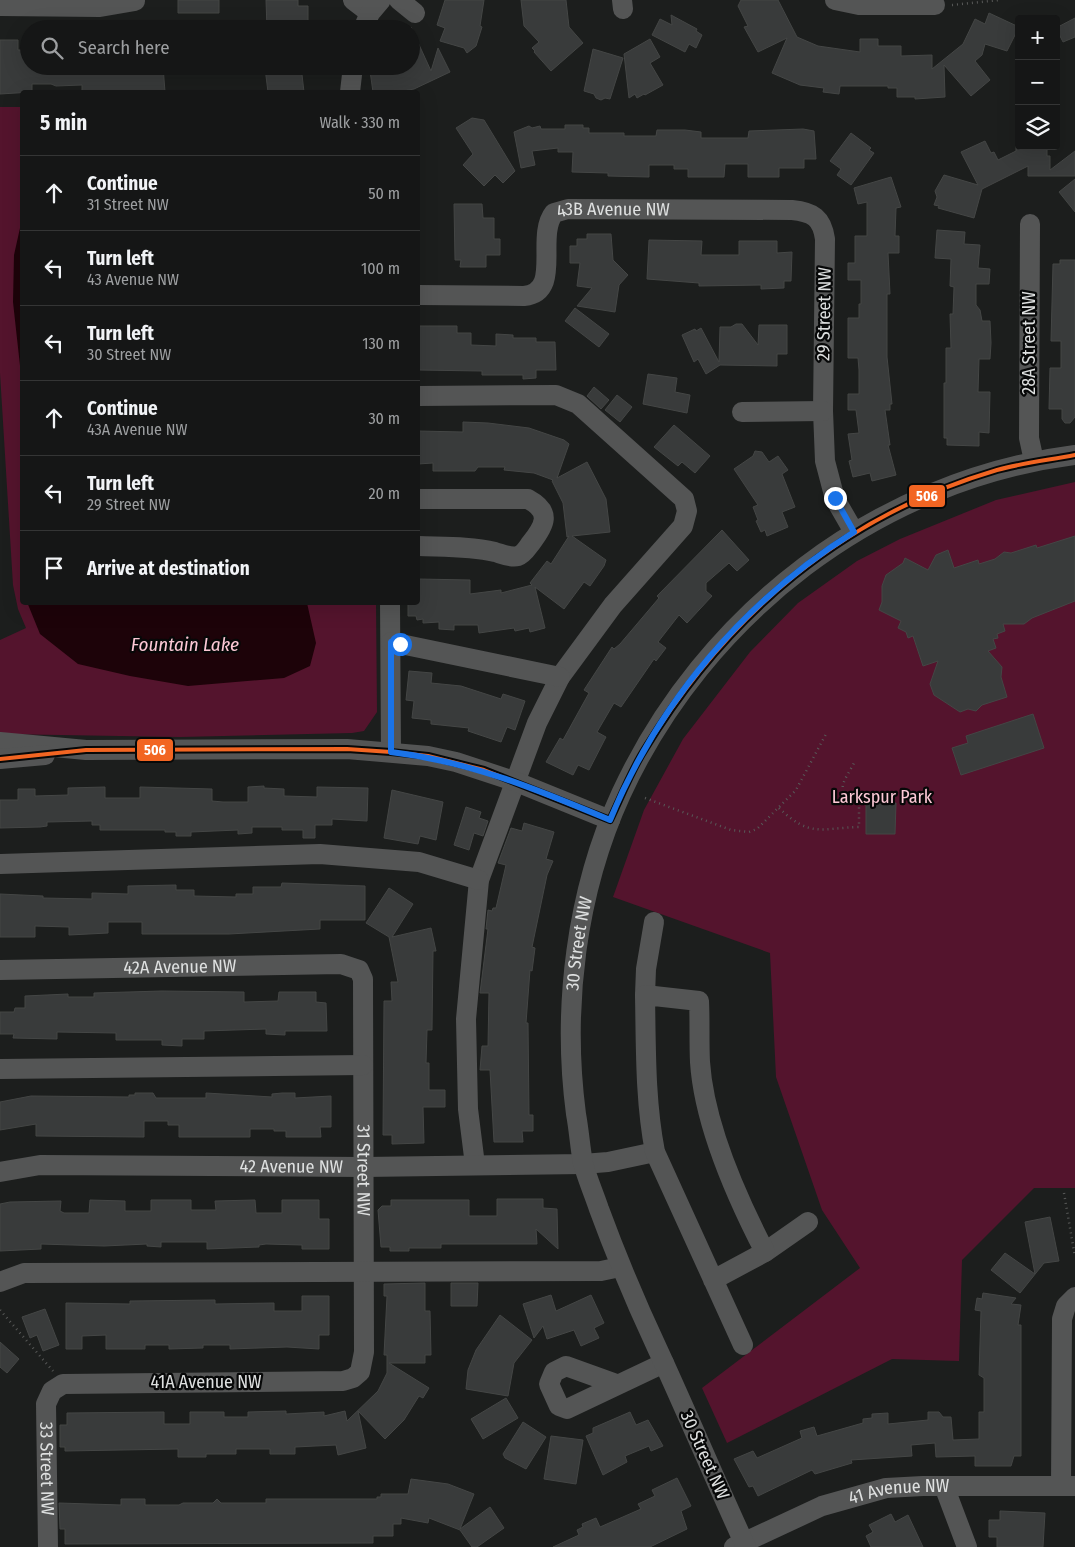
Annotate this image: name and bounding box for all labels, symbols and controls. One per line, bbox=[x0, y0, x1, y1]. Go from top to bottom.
map controls bbox=[1015, 15, 1060, 150]
button: + bbox=[1015, 15, 1060, 60]
search box bbox=[20, 20, 420, 75]
icon: search bbox=[38, 34, 66, 62]
text: Search here bbox=[78, 36, 170, 59]
button: − bbox=[1015, 60, 1060, 105]
button: layers bbox=[1015, 105, 1060, 150]
text: 5 min bbox=[40, 110, 87, 136]
text: Walk · 330 m bbox=[319, 113, 400, 132]
text: Continue bbox=[87, 172, 158, 195]
icon: ahead bbox=[40, 179, 68, 207]
text: 50 m bbox=[368, 184, 400, 203]
text: 31 Street NW bbox=[87, 195, 169, 214]
street label: 43B Avenue NW bbox=[554, 198, 670, 223]
text: Turn left bbox=[87, 247, 154, 270]
icon: left bbox=[40, 254, 68, 282]
text: 100 m bbox=[361, 259, 400, 278]
street label: 29 Street NW bbox=[812, 266, 836, 361]
text: 43 Avenue NW bbox=[87, 270, 179, 289]
street label: 28A Street NW bbox=[1018, 291, 1040, 395]
text: Turn left bbox=[87, 322, 154, 345]
icon: left bbox=[40, 329, 68, 357]
text: 130 m bbox=[362, 334, 400, 353]
text: 30 Street NW bbox=[87, 345, 171, 364]
text: Continue bbox=[87, 397, 158, 420]
icon: ahead bbox=[40, 404, 68, 432]
text: 30 m bbox=[368, 409, 400, 428]
text: 43A Avenue NW bbox=[87, 420, 187, 439]
text: Turn left bbox=[87, 472, 154, 495]
icon: left bbox=[40, 479, 68, 507]
text: 20 m bbox=[369, 484, 400, 503]
line badge: 506 bbox=[908, 484, 946, 508]
route end bbox=[824, 487, 847, 510]
text: 506 bbox=[916, 488, 938, 505]
text: 29 Street NW bbox=[87, 495, 170, 514]
icon: arrive bbox=[40, 554, 68, 582]
text: Arrive at destination bbox=[87, 557, 250, 580]
water label: Fountain Lake bbox=[131, 633, 239, 656]
route start bbox=[389, 633, 412, 656]
line badge: 506 bbox=[136, 738, 174, 762]
text: 506 bbox=[144, 742, 166, 759]
park label: Larkspur Park bbox=[832, 786, 933, 808]
street label: 30 Street NW bbox=[561, 894, 597, 991]
street label: 42A Avenue NW bbox=[123, 955, 237, 979]
street label: 31 Street NW bbox=[352, 1124, 375, 1217]
street label: 42 Avenue NW bbox=[240, 1155, 344, 1178]
street label: 41A Avenue NW bbox=[150, 1371, 262, 1393]
street label: 30 Street NW bbox=[676, 1407, 735, 1503]
street label: 33 Street NW bbox=[35, 1422, 59, 1516]
street label: 41 Avenue NW bbox=[846, 1475, 950, 1509]

